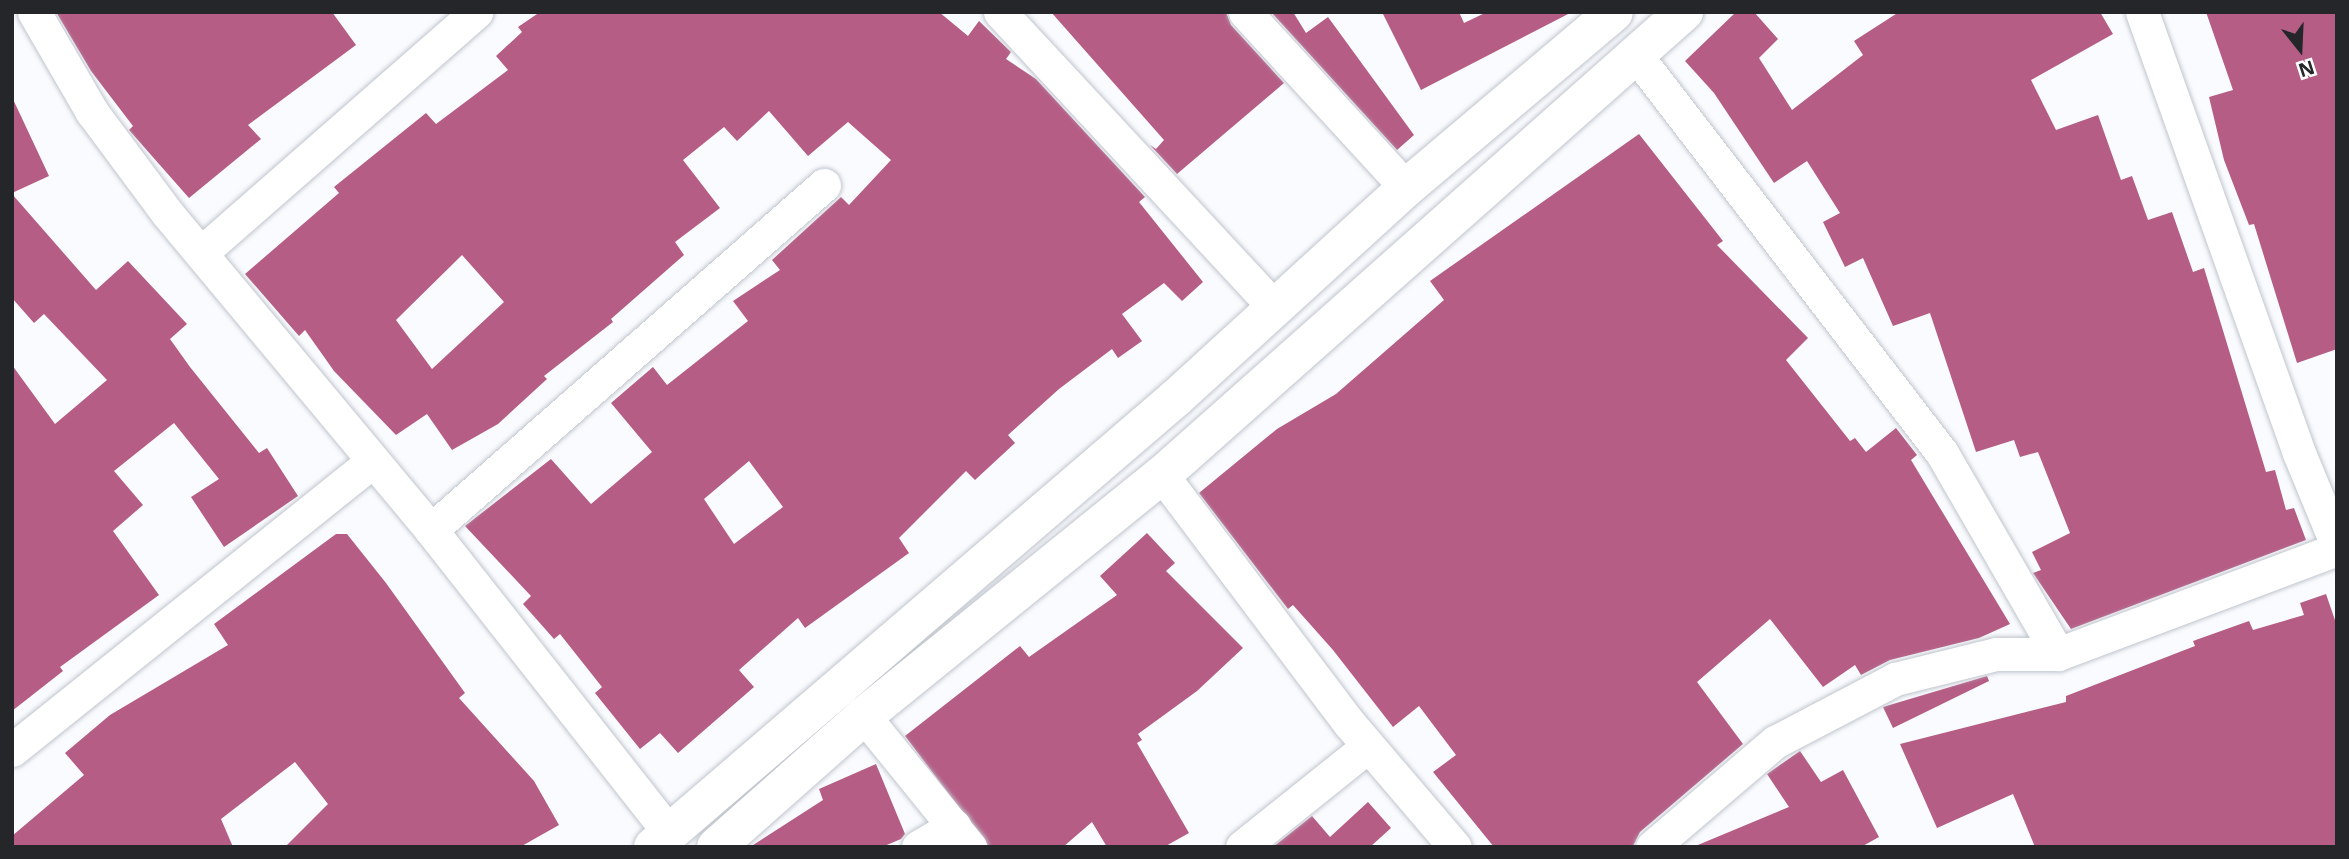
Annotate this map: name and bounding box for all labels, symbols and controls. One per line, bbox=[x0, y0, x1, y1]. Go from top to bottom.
north arrow bbox=[2265, 14, 2335, 84]
text: N bbox=[2295, 54, 2318, 84]

